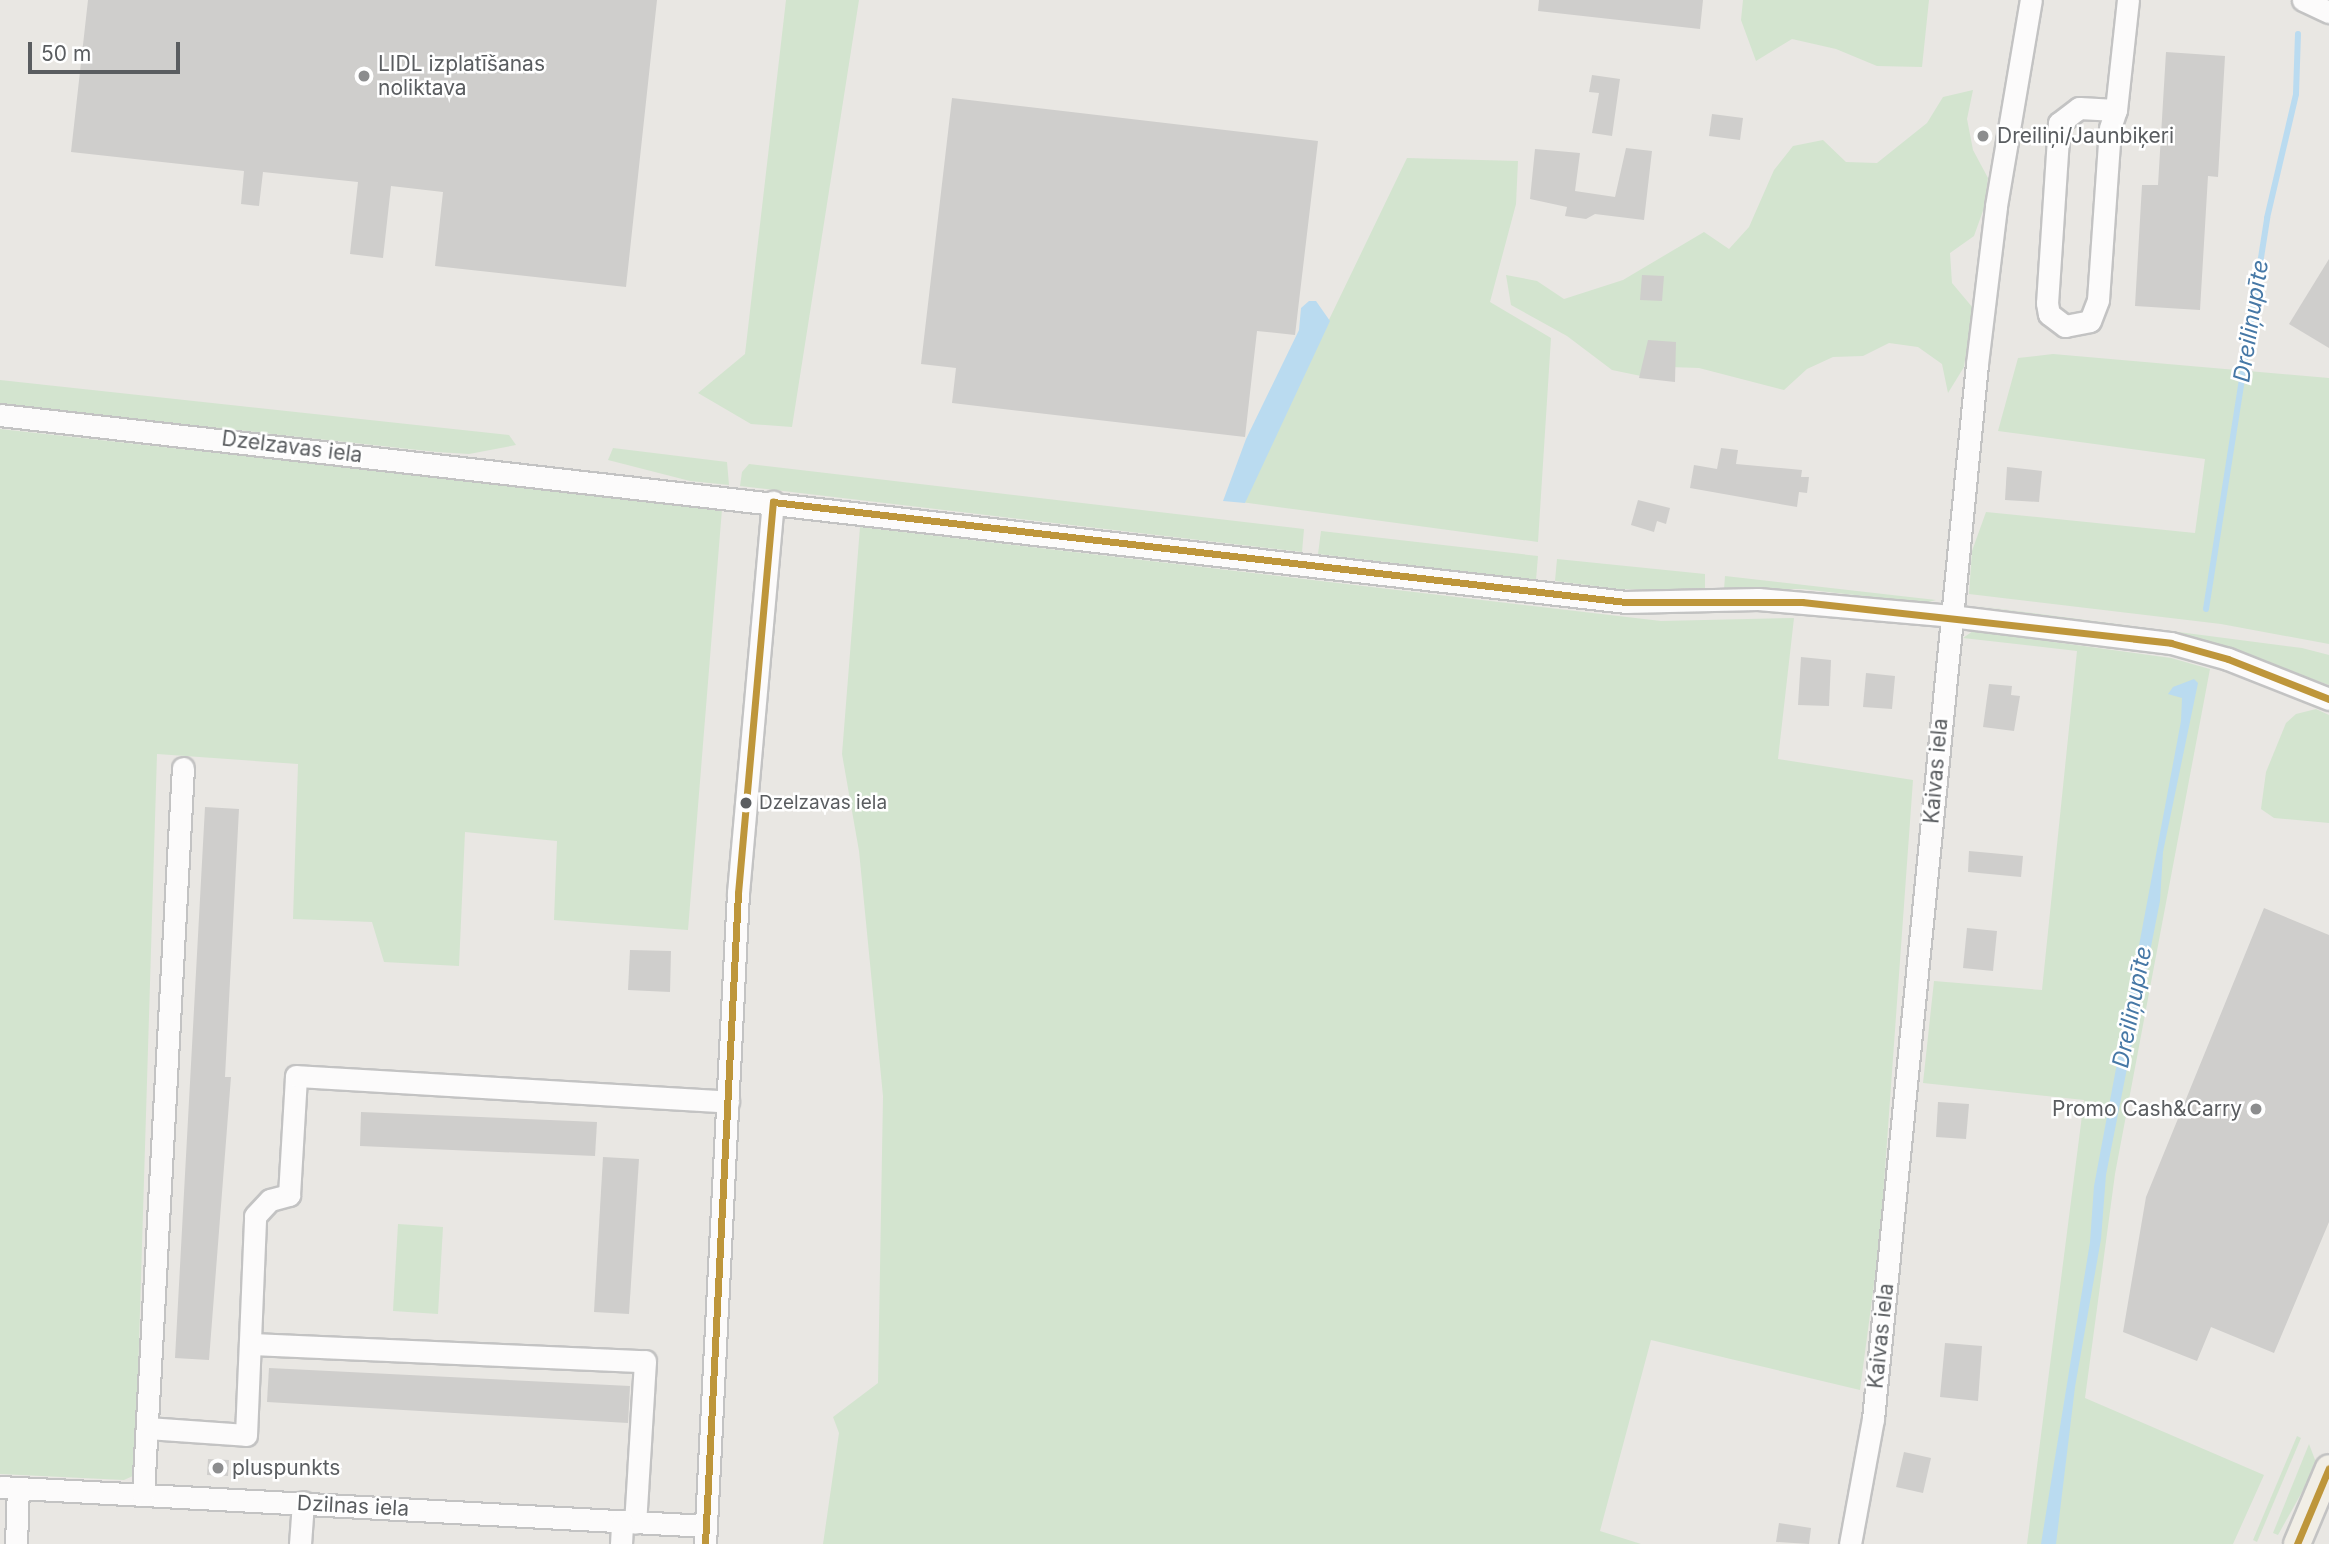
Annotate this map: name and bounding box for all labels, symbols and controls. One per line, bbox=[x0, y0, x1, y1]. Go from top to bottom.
scale bar bbox=[32, 28, 184, 72]
text: 50 m bbox=[41, 41, 91, 66]
place label: LIDL izplatīšanas noliktava bbox=[378, 51, 545, 101]
marker: LIDL izplatīšanas noliktava bbox=[356, 68, 372, 84]
place label: Dreiliņi/Jaunbiķeri bbox=[1997, 123, 2174, 149]
marker: Dreiliņi/Jaunbiķeri bbox=[1975, 128, 1991, 144]
water label: Dreiliņupīte bbox=[2228, 258, 2274, 384]
street label: Dzelzavas iela bbox=[220, 426, 364, 468]
street label: Kaivas iela bbox=[1919, 717, 1953, 825]
place label: Dzelzavas iela bbox=[759, 792, 887, 814]
marker: Dzelzavas iela bbox=[739, 796, 753, 810]
water label: Dreiliņupīte bbox=[2107, 944, 2157, 1070]
place label: Promo Cash&Carry bbox=[2052, 1096, 2242, 1122]
marker: Promo Cash&Carry bbox=[2248, 1101, 2264, 1117]
street label: Kaivas iela bbox=[1863, 1282, 1899, 1390]
place label: pluspunkts bbox=[232, 1455, 340, 1481]
marker: pluspunkts bbox=[210, 1460, 226, 1476]
street label: Dzilnas iela bbox=[296, 1490, 410, 1522]

